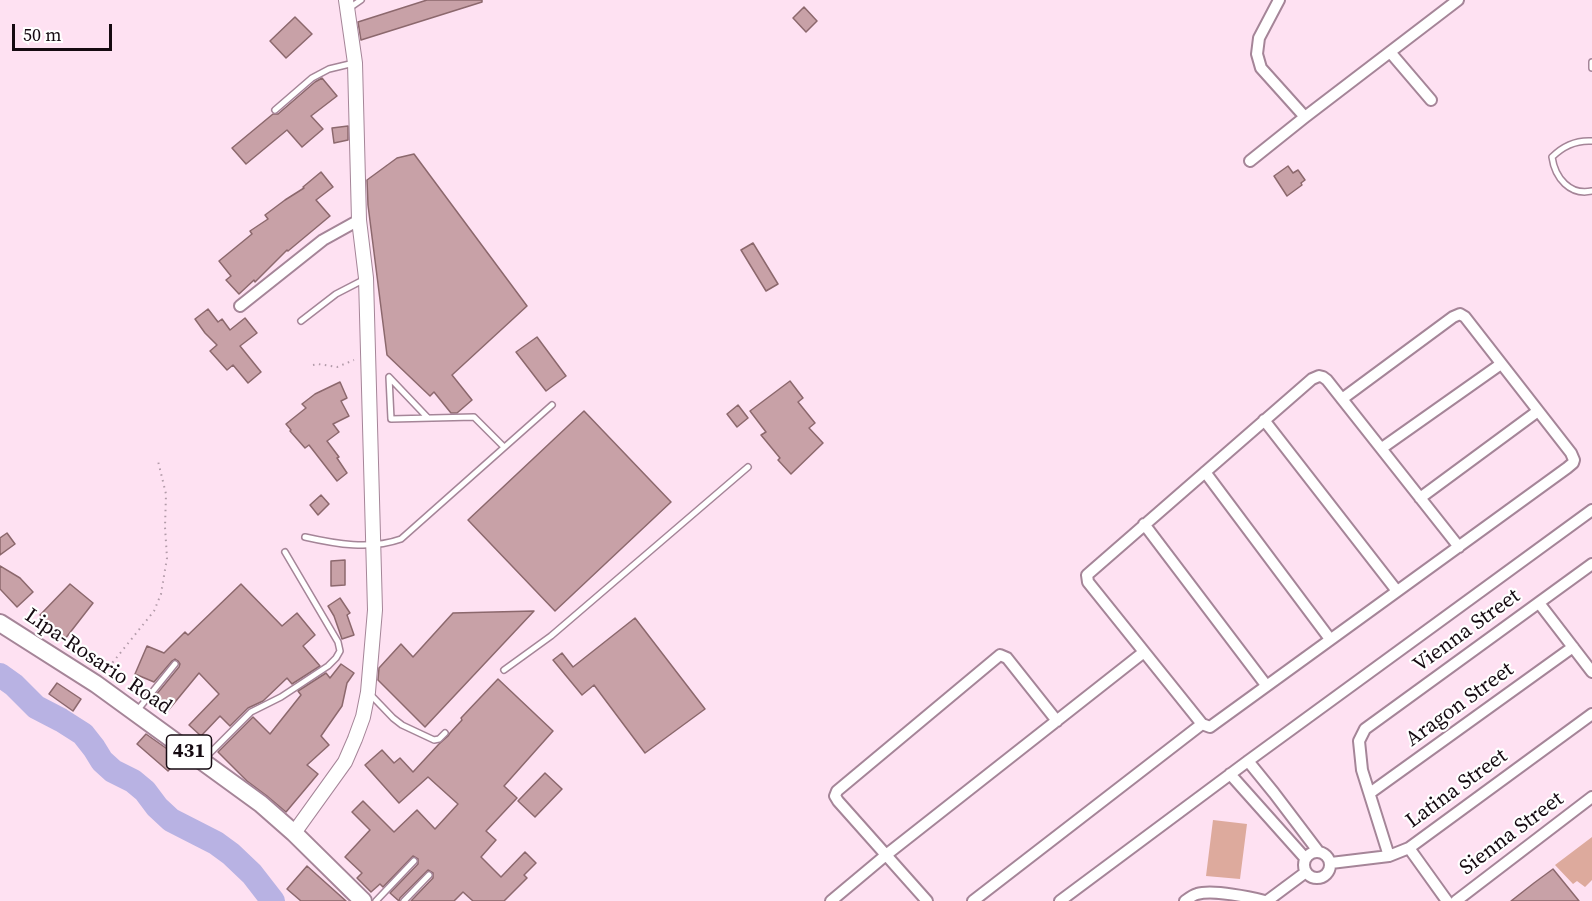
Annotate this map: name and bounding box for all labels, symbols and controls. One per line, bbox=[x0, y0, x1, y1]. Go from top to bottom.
scale bar bbox=[15, 12, 116, 50]
text: 50 m bbox=[23, 22, 61, 47]
street label: Vienna Street bbox=[1409, 584, 1525, 678]
street label: Lipa-Rosario Road bbox=[20, 604, 176, 720]
street label: Aragon Street bbox=[1401, 657, 1519, 753]
road number: 431 bbox=[166, 735, 212, 769]
street label: Latina Street bbox=[1402, 744, 1512, 834]
street label: Sienna Street bbox=[1455, 787, 1569, 881]

